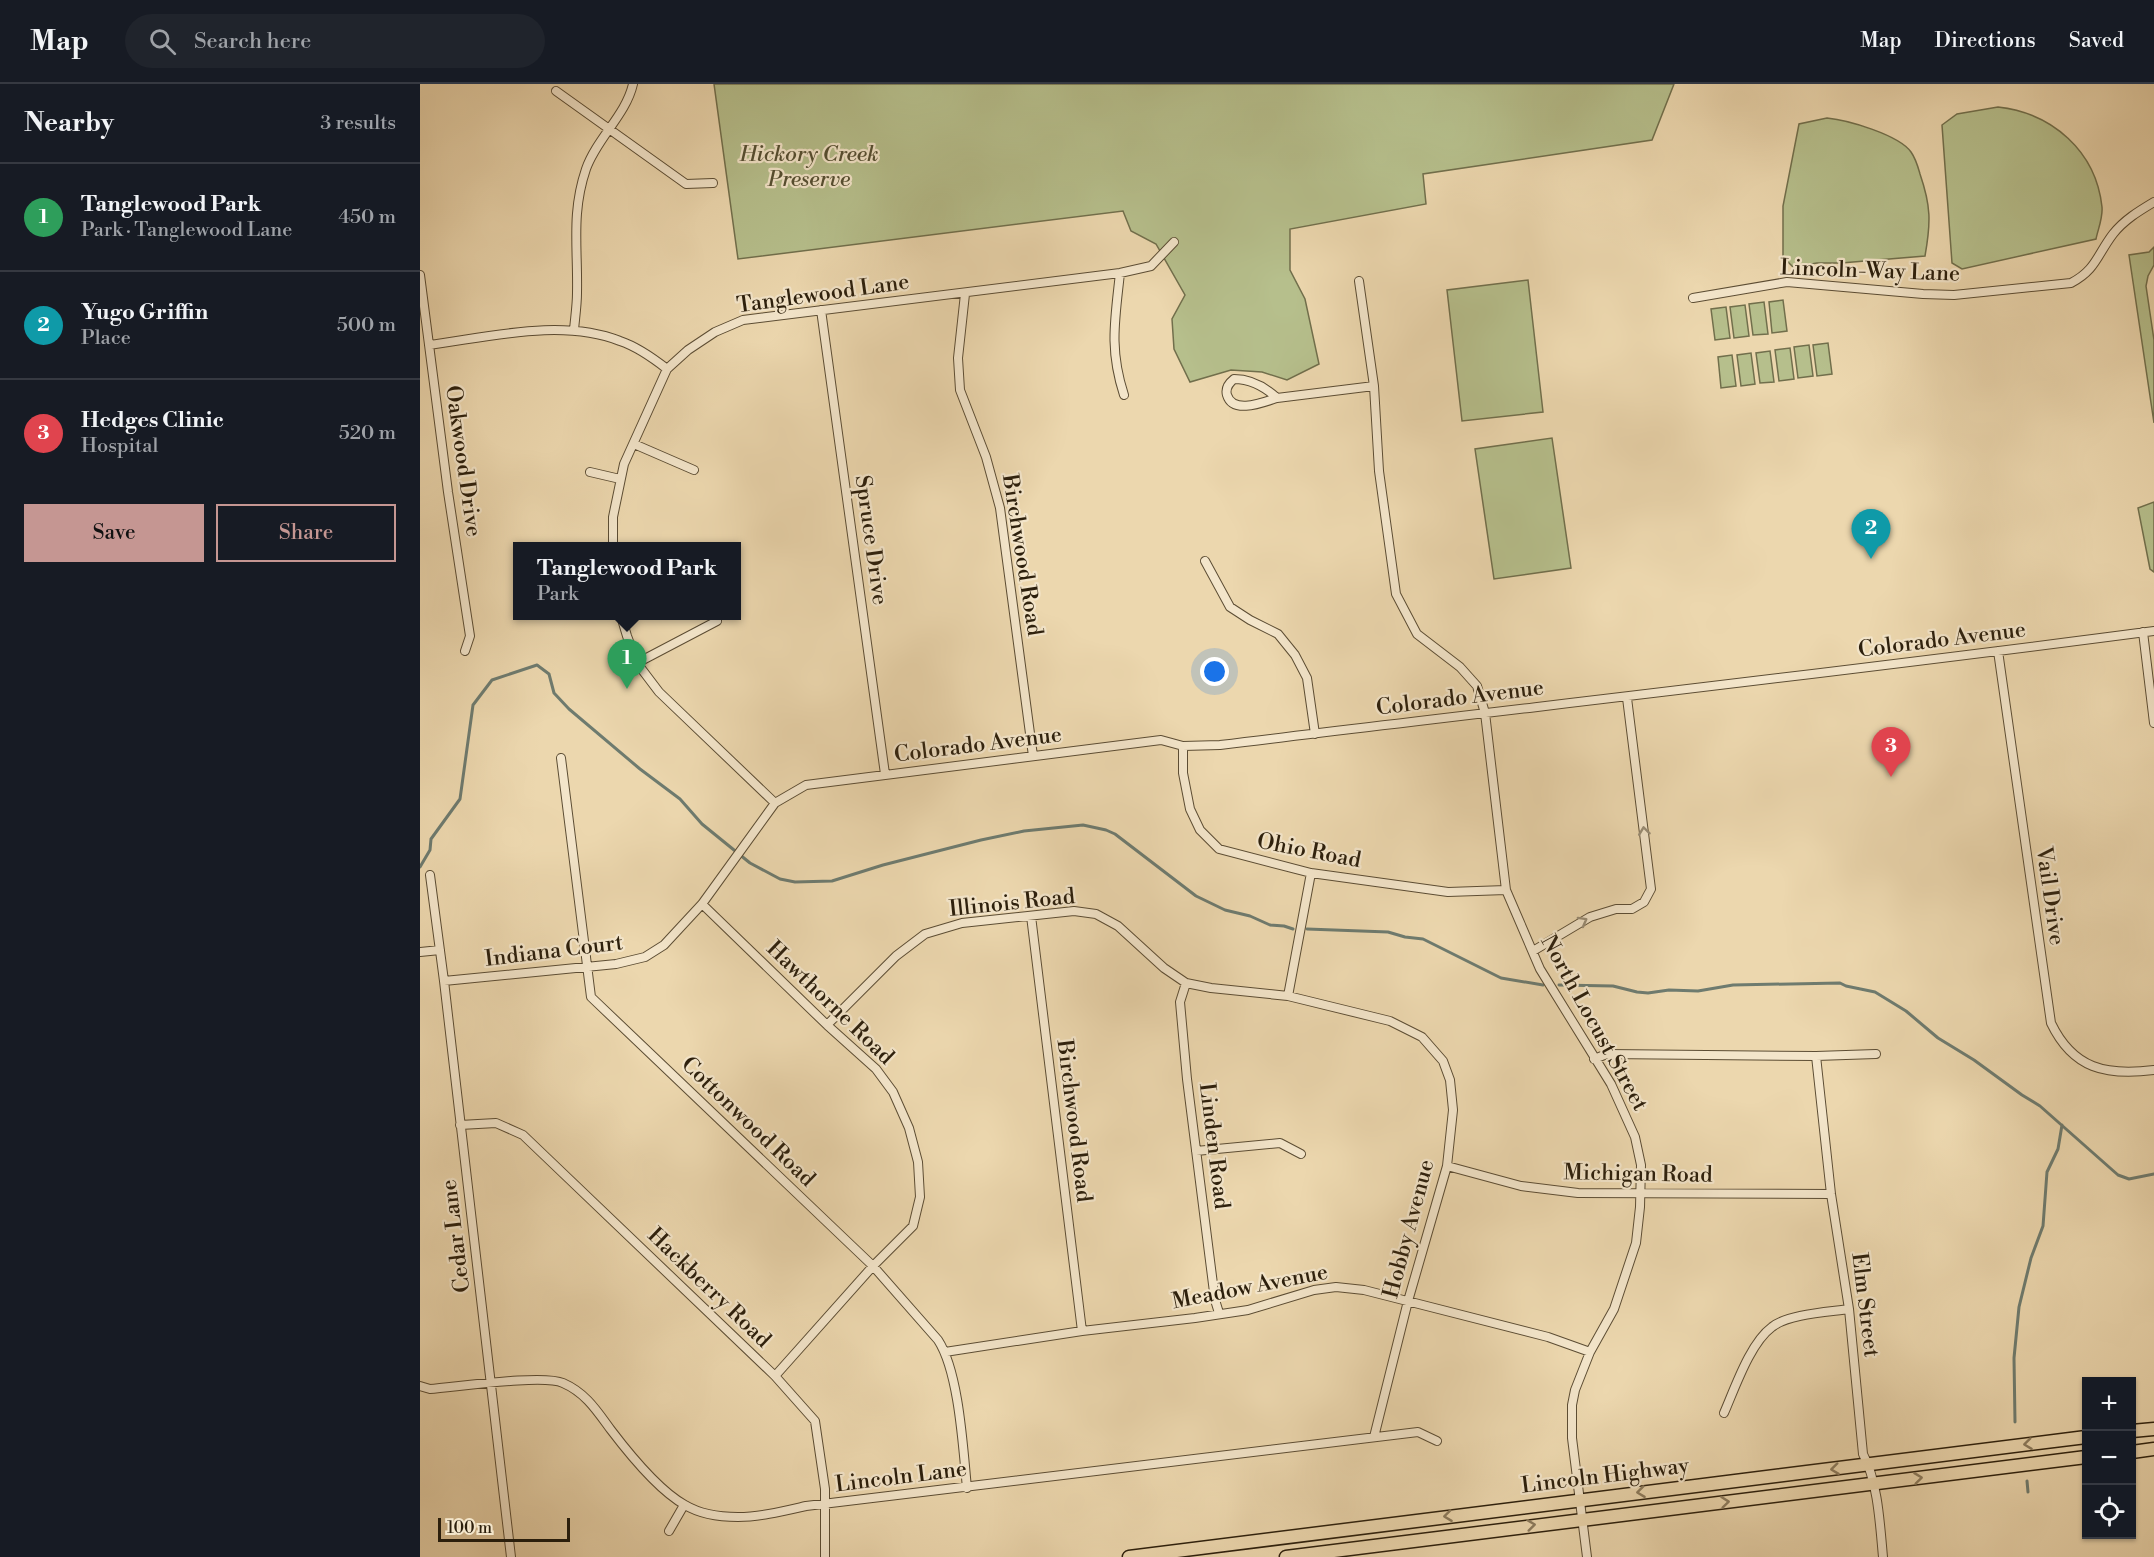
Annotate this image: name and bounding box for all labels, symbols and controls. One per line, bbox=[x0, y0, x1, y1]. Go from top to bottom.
search box bbox=[125, 14, 545, 68]
text: Map bbox=[30, 24, 89, 59]
icon: search bbox=[146, 25, 179, 58]
text: Search here bbox=[194, 28, 311, 55]
text: Map bbox=[1860, 28, 1902, 54]
text: Directions bbox=[1935, 28, 2036, 54]
text: Saved bbox=[2069, 28, 2124, 54]
text: Nearby bbox=[24, 107, 114, 139]
text: 3 results bbox=[320, 111, 396, 136]
park label: Hickory Creek Preserve bbox=[738, 141, 879, 193]
text: Tanglewood Park bbox=[81, 191, 261, 218]
text: 1 bbox=[39, 205, 48, 230]
text: 450 m bbox=[338, 205, 396, 230]
text: Park · Tanglewood Lane bbox=[81, 218, 292, 243]
street label: Lincoln-Way Lane bbox=[1779, 254, 1961, 288]
street label: Tanglewood Lane bbox=[735, 269, 911, 319]
text: Yugo Griffin bbox=[81, 299, 208, 326]
text: 2 bbox=[37, 313, 50, 338]
text: 500 m bbox=[337, 313, 396, 338]
text: Place bbox=[81, 326, 131, 351]
street label: Oakwood Drive bbox=[439, 384, 487, 538]
text: Hedges Clinic bbox=[81, 407, 224, 434]
text: 3 bbox=[37, 421, 50, 446]
text: 520 m bbox=[339, 421, 396, 446]
text: Hospital bbox=[81, 434, 158, 459]
street label: Birchwood Road bbox=[996, 471, 1048, 638]
street label: Spruce Drive bbox=[849, 473, 893, 607]
button: Save bbox=[24, 504, 204, 562]
button: Share bbox=[216, 504, 396, 562]
pin: 2 bbox=[1852, 510, 1890, 559]
popup bbox=[513, 542, 741, 620]
text: Tanglewood Park bbox=[537, 555, 717, 582]
text: Park bbox=[537, 582, 579, 607]
street label: Colorado Avenue bbox=[1857, 616, 2027, 664]
pin: 1 bbox=[608, 640, 646, 689]
your location bbox=[1200, 657, 1229, 686]
street label: Colorado Avenue bbox=[1375, 674, 1545, 722]
street label: Colorado Avenue bbox=[893, 721, 1063, 769]
pin: 3 bbox=[1872, 728, 1910, 777]
one-way arrow bbox=[1638, 827, 1651, 836]
street label: Ohio Road bbox=[1255, 828, 1364, 874]
street label: Vail Drive bbox=[2030, 844, 2070, 947]
street label: Illinois Road bbox=[948, 883, 1077, 923]
one-way arrow bbox=[1577, 917, 1588, 928]
street label: Indiana Court bbox=[483, 929, 625, 973]
street label: North Locust Street bbox=[1534, 930, 1654, 1116]
street label: Hawthorne Road bbox=[761, 935, 900, 1071]
street label: Birchwood Road bbox=[1051, 1037, 1097, 1204]
street label: Cottonwood Road bbox=[675, 1051, 821, 1193]
street label: Linden Road bbox=[1193, 1081, 1235, 1211]
street label: Hobby Avenue bbox=[1378, 1157, 1440, 1301]
street label: Michigan Road bbox=[1563, 1159, 1713, 1189]
street label: Cedar Lane bbox=[436, 1178, 476, 1294]
street label: Hackberry Road bbox=[642, 1222, 777, 1354]
street label: Elm Street bbox=[1845, 1251, 1885, 1359]
street label: Meadow Avenue bbox=[1170, 1259, 1330, 1315]
map controls bbox=[2082, 1377, 2136, 1539]
button: + bbox=[2082, 1377, 2136, 1431]
button: − bbox=[2082, 1431, 2136, 1485]
one-way arrow bbox=[2024, 1437, 2033, 1450]
street label: Lincoln Highway bbox=[1520, 1452, 1691, 1500]
street label: Lincoln Lane bbox=[834, 1456, 968, 1498]
one-way arrow bbox=[1830, 1462, 1840, 1475]
one-way arrow bbox=[1914, 1473, 1923, 1485]
button: locate bbox=[2082, 1485, 2136, 1539]
one-way arrow bbox=[1637, 1486, 1646, 1498]
one-way arrow bbox=[1720, 1496, 1729, 1509]
one-way arrow bbox=[1443, 1510, 1453, 1522]
scale bar bbox=[438, 1515, 570, 1542]
text: 100 m bbox=[447, 1518, 492, 1538]
one-way arrow bbox=[1526, 1520, 1536, 1532]

